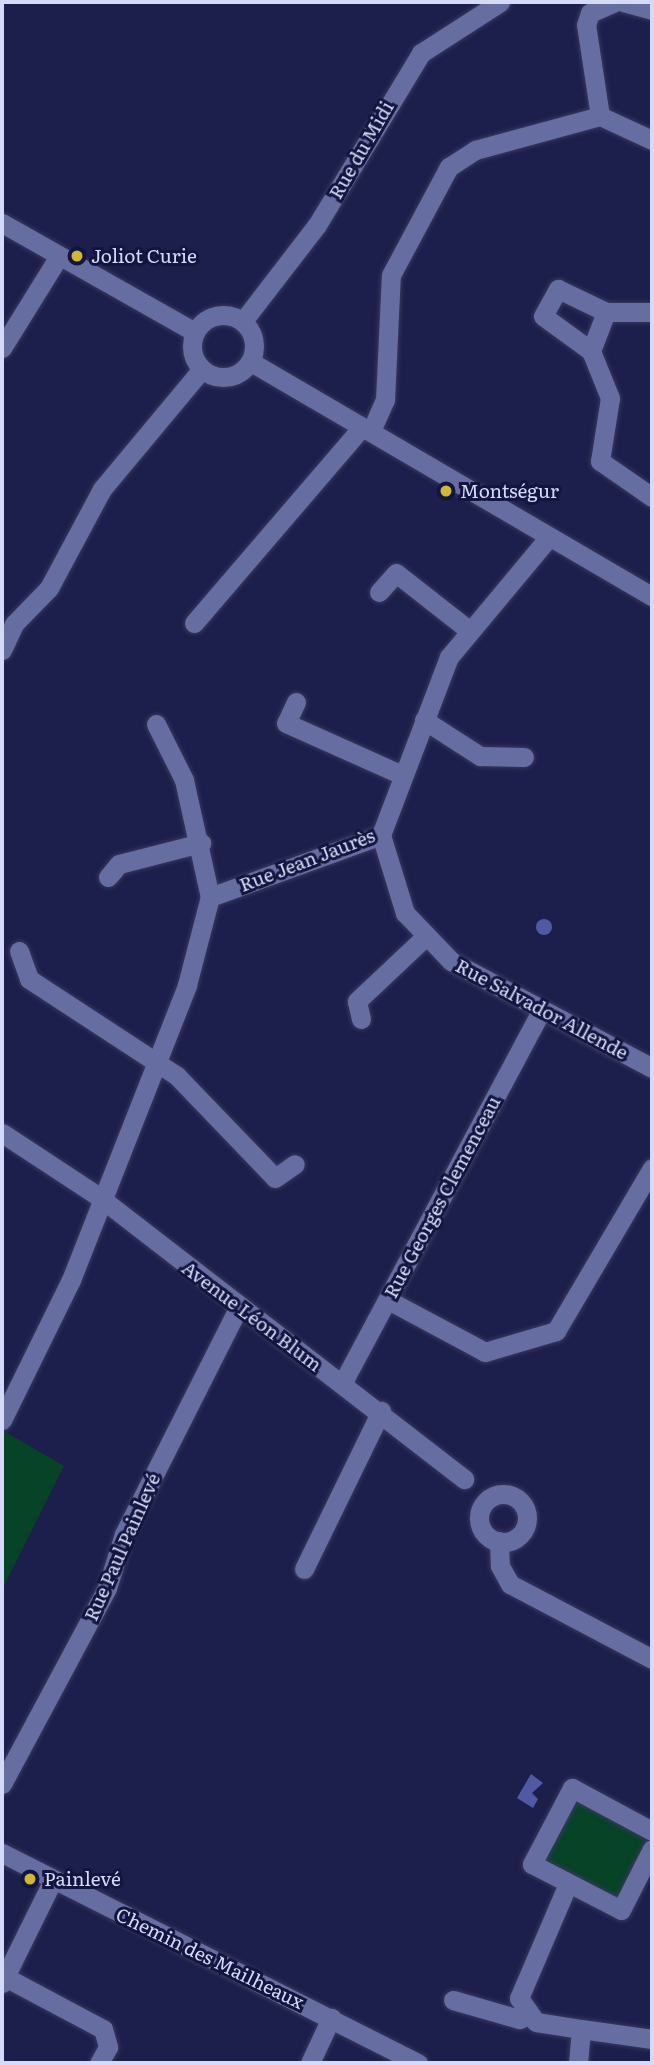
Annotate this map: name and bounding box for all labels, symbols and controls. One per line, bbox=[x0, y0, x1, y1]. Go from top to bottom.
street label: Rue du Midi bbox=[324, 97, 398, 203]
place label: Joliot Curie bbox=[91, 245, 197, 267]
marker: Joliot Curie bbox=[69, 248, 85, 264]
place label: Montségur bbox=[460, 480, 559, 502]
marker: Montségur bbox=[438, 483, 454, 499]
street label: Rue Jean Jaurès bbox=[236, 824, 378, 896]
street label: Rue Salvador Allende bbox=[452, 954, 632, 1064]
street label: Rue Georges Clemenceau bbox=[379, 1092, 505, 1302]
street label: Avenue Léon Blum bbox=[178, 1256, 326, 1376]
street label: Rue Paul Painlevé bbox=[79, 1470, 165, 1624]
place label: Painlevé bbox=[44, 1868, 121, 1890]
marker: Painlevé bbox=[22, 1871, 38, 1887]
street label: Chemin des Mailheaux bbox=[112, 1903, 308, 2013]

